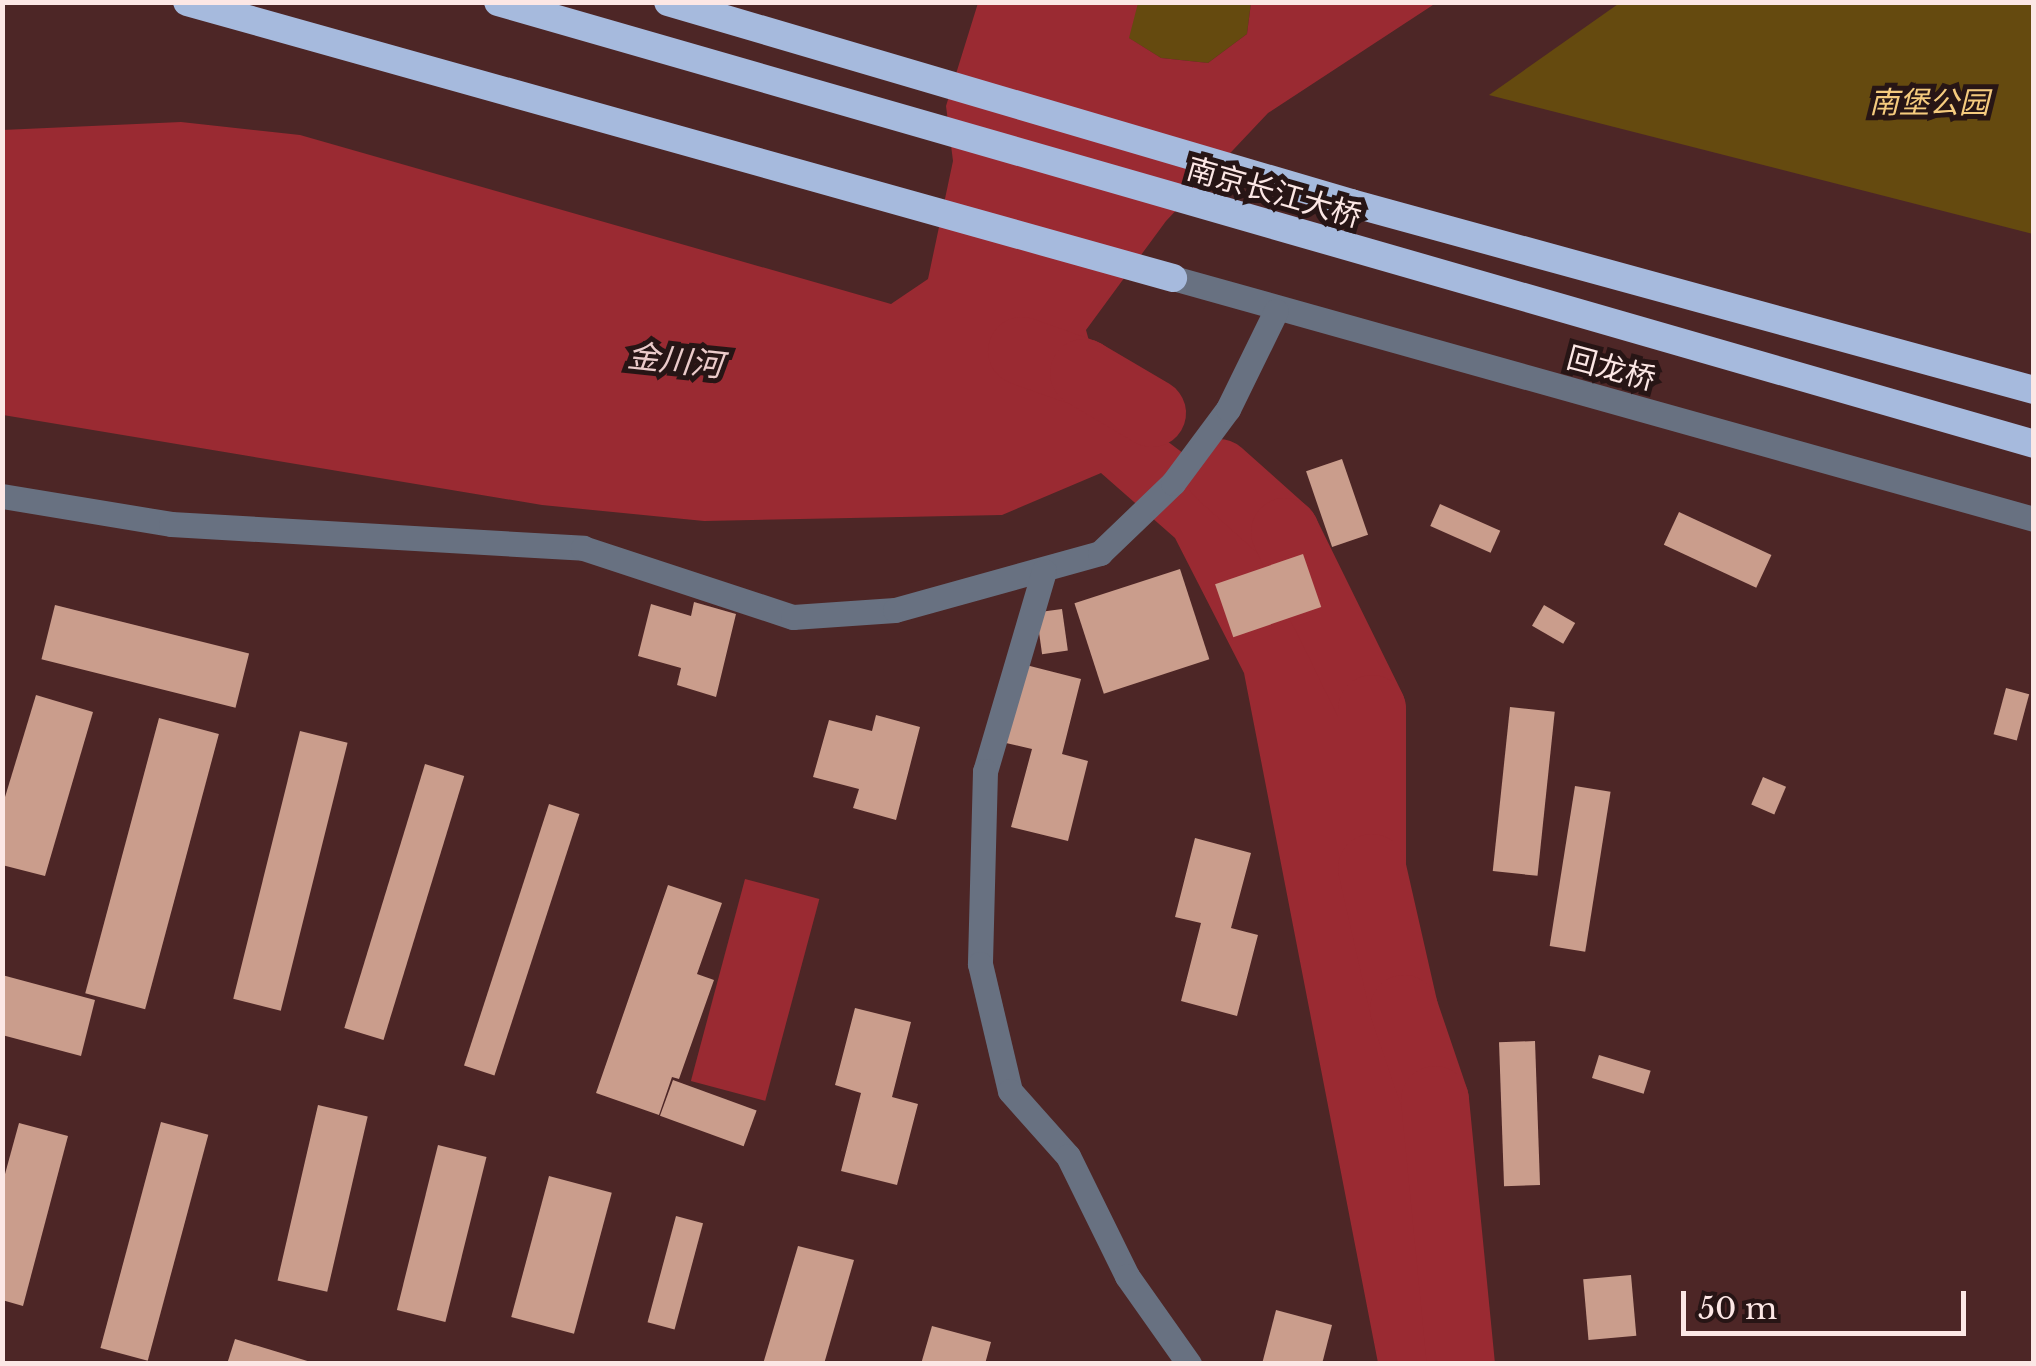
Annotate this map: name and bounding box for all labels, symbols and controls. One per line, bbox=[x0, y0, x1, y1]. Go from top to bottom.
park label: 南堡公园 bbox=[1869, 85, 1989, 121]
street label: 南京长江大桥 bbox=[1183, 151, 1365, 235]
water label: 金川河 bbox=[625, 337, 725, 385]
street label: 回龙桥 bbox=[1563, 340, 1659, 398]
scale bar bbox=[1686, 1271, 1971, 1333]
text: 50 m bbox=[1698, 1290, 1777, 1327]

